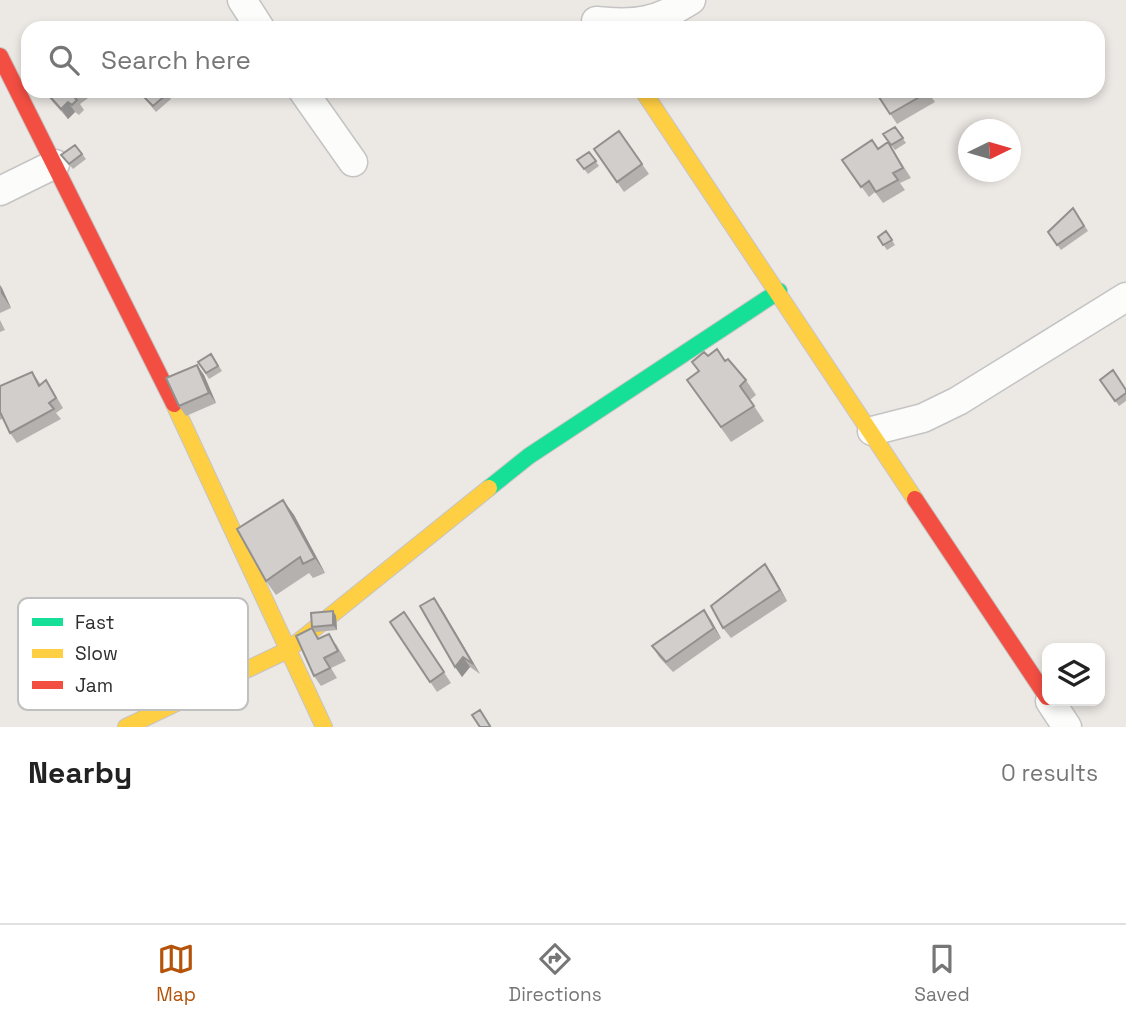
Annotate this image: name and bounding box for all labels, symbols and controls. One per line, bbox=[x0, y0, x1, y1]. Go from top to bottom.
search box bbox=[21, 21, 1105, 98]
icon: search bbox=[45, 41, 83, 79]
text: Search here bbox=[101, 43, 251, 77]
north arrow bbox=[958, 119, 1021, 182]
legend bbox=[18, 598, 248, 710]
text: Fast bbox=[75, 610, 115, 635]
text: Slow bbox=[75, 641, 118, 666]
map controls bbox=[1042, 643, 1105, 706]
button: layers bbox=[1042, 643, 1105, 706]
text: Jam bbox=[75, 673, 113, 698]
text: Nearby bbox=[28, 753, 132, 792]
text: 0 results bbox=[1001, 758, 1098, 788]
tab: Map bbox=[156, 940, 196, 1007]
tab: Directions bbox=[509, 940, 602, 1007]
tab: Saved bbox=[914, 940, 970, 1007]

